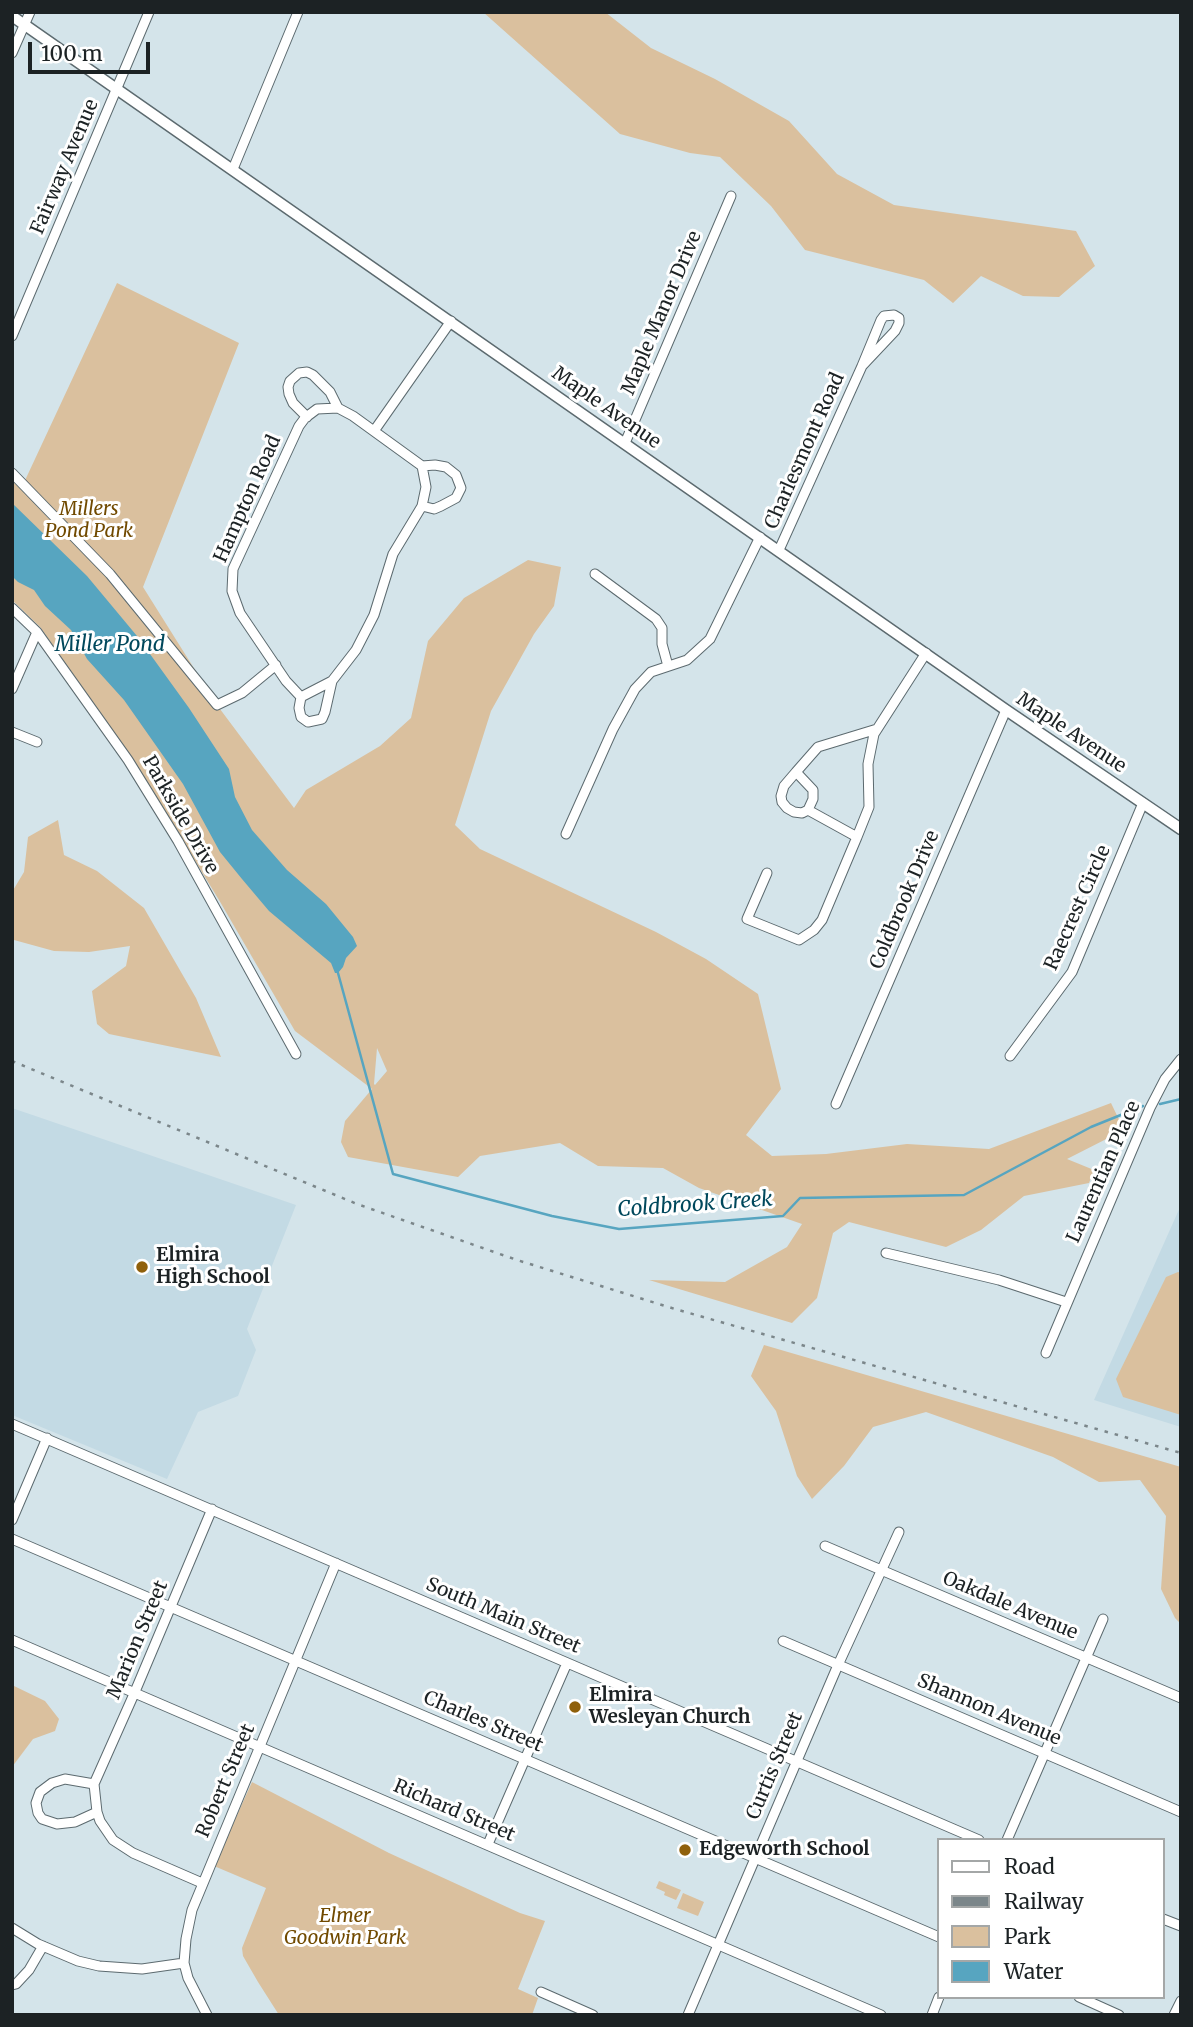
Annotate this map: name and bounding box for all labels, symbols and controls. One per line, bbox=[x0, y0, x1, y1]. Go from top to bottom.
scale bar bbox=[32, 28, 154, 72]
text: 100 m bbox=[41, 40, 103, 67]
street label: Fairway Avenue bbox=[26, 96, 104, 238]
street label: Maple Manor Drive bbox=[617, 228, 707, 398]
street label: Maple Avenue bbox=[547, 362, 665, 454]
street label: Charlesmont Road bbox=[760, 369, 850, 533]
street label: Hampton Road bbox=[210, 432, 286, 566]
park label: Millers Pond Park bbox=[45, 499, 133, 543]
water label: Miller Pond bbox=[55, 632, 165, 658]
street label: Maple Avenue bbox=[1012, 688, 1130, 778]
street label: Parkside Drive bbox=[137, 752, 223, 878]
street label: Coldbrook Drive bbox=[866, 827, 944, 973]
street label: Raecrest Circle bbox=[1040, 842, 1116, 974]
street label: Laurentian Place bbox=[1063, 1098, 1145, 1246]
water label: Coldbrook Creek bbox=[616, 1187, 774, 1223]
place label: Elmira High School bbox=[156, 1245, 270, 1289]
marker: Elmira High School bbox=[134, 1259, 150, 1275]
street label: Oakdale Avenue bbox=[939, 1567, 1081, 1645]
street label: South Main Street bbox=[422, 1573, 584, 1659]
street label: Marion Street bbox=[103, 1577, 173, 1703]
street label: Shannon Avenue bbox=[914, 1669, 1064, 1751]
place label: Elmira Wesleyan Church bbox=[589, 1685, 750, 1729]
street label: Charles Street bbox=[420, 1687, 546, 1757]
marker: Elmira Wesleyan Church bbox=[567, 1699, 583, 1715]
street label: Curtis Street bbox=[742, 1709, 808, 1823]
street label: Robert Street bbox=[192, 1721, 260, 1841]
street label: Richard Street bbox=[390, 1775, 518, 1847]
legend bbox=[937, 1838, 1165, 1999]
place label: Edgeworth School bbox=[699, 1839, 870, 1861]
marker: Edgeworth School bbox=[677, 1842, 693, 1858]
text: Road bbox=[1004, 1853, 1055, 1880]
text: Railway bbox=[1004, 1888, 1084, 1915]
park label: Elmer Goodwin Park bbox=[284, 1906, 406, 1950]
text: Park bbox=[1004, 1923, 1051, 1950]
text: Water bbox=[1004, 1958, 1063, 1985]

